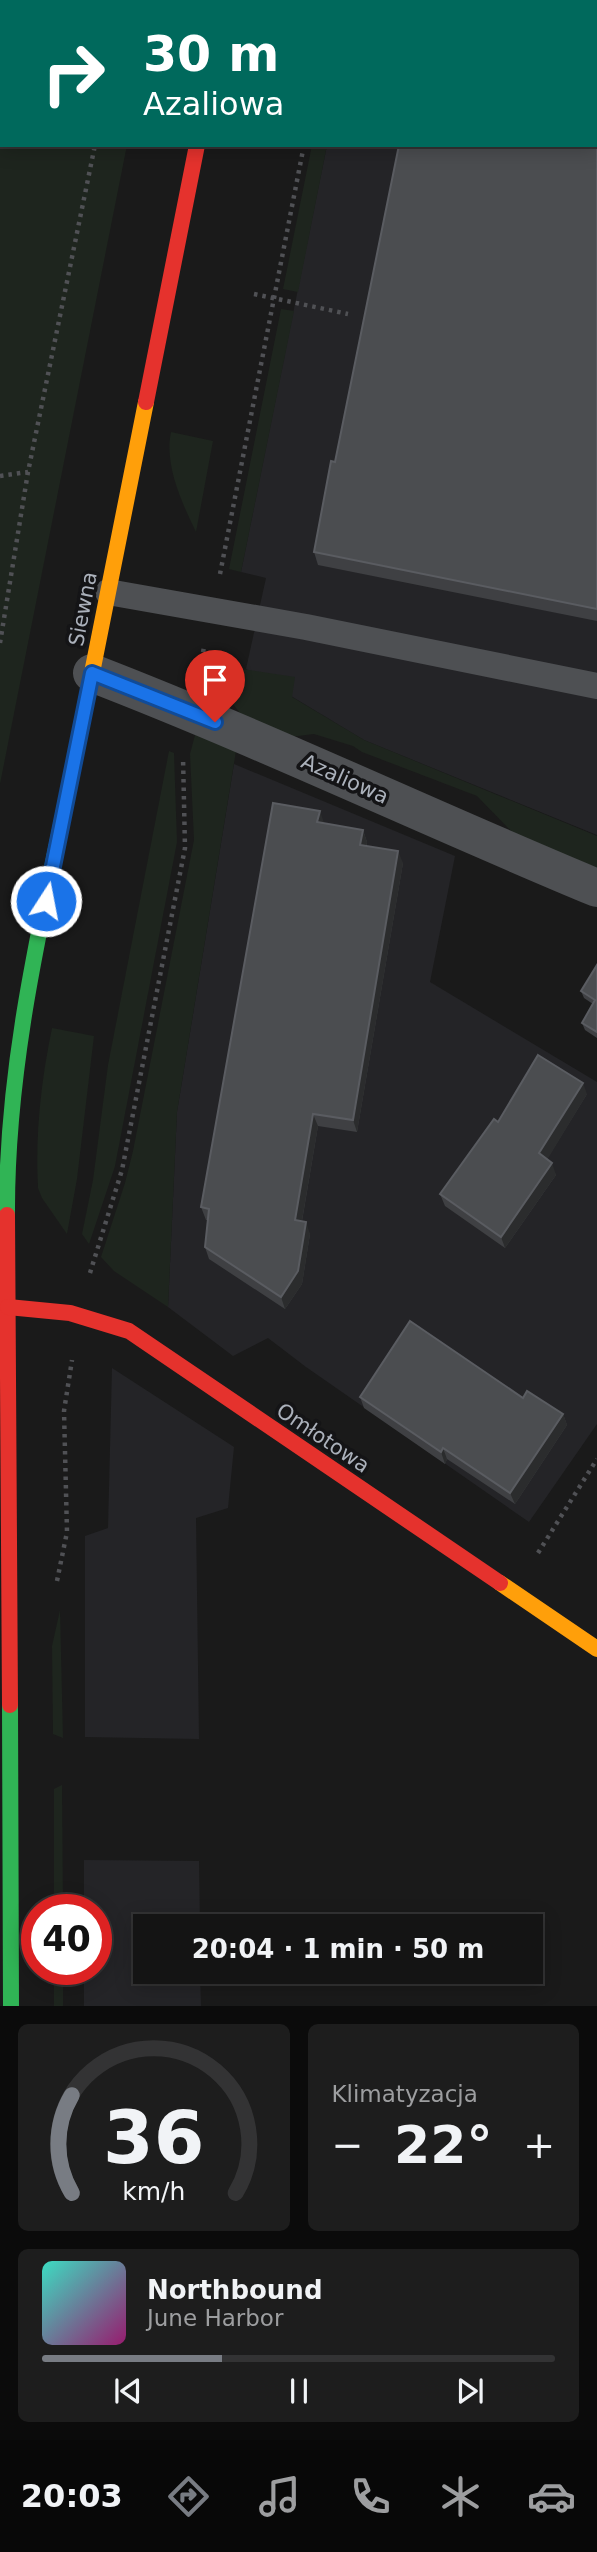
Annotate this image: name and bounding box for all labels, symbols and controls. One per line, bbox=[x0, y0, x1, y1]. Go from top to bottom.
text: 30 m bbox=[143, 26, 279, 83]
icon: right bbox=[28, 28, 119, 119]
text: Azaliowa bbox=[143, 85, 284, 123]
street label: Siewna bbox=[64, 570, 102, 648]
pin bbox=[185, 650, 245, 722]
icon: arrive bbox=[196, 661, 234, 699]
street label: Azaliowa bbox=[298, 749, 392, 809]
position arrow bbox=[9, 864, 83, 938]
street label: Omłotowa bbox=[272, 1398, 374, 1478]
speed limit sign: 40 bbox=[21, 1894, 112, 1985]
text: 20:04 · 1 min · 50 m bbox=[192, 1934, 484, 1964]
text: Klimatyzacja bbox=[332, 2081, 478, 2107]
text: 36 bbox=[103, 2096, 204, 2181]
text: 22° bbox=[394, 2115, 492, 2175]
text: − bbox=[332, 2123, 363, 2167]
text: + bbox=[523, 2123, 555, 2167]
text: km/h bbox=[122, 2177, 185, 2206]
text: Northbound bbox=[147, 2275, 323, 2305]
text: June Harbor bbox=[147, 2305, 283, 2331]
icon: previous bbox=[109, 2372, 147, 2410]
icon: pause bbox=[280, 2372, 318, 2410]
icon: next bbox=[451, 2372, 489, 2410]
icon: directions bbox=[164, 2472, 213, 2521]
icon: music bbox=[255, 2472, 304, 2521]
icon: phone bbox=[346, 2472, 395, 2521]
icon: climate bbox=[436, 2472, 485, 2521]
icon: car bbox=[527, 2472, 576, 2521]
text: 20:03 bbox=[21, 2477, 123, 2515]

